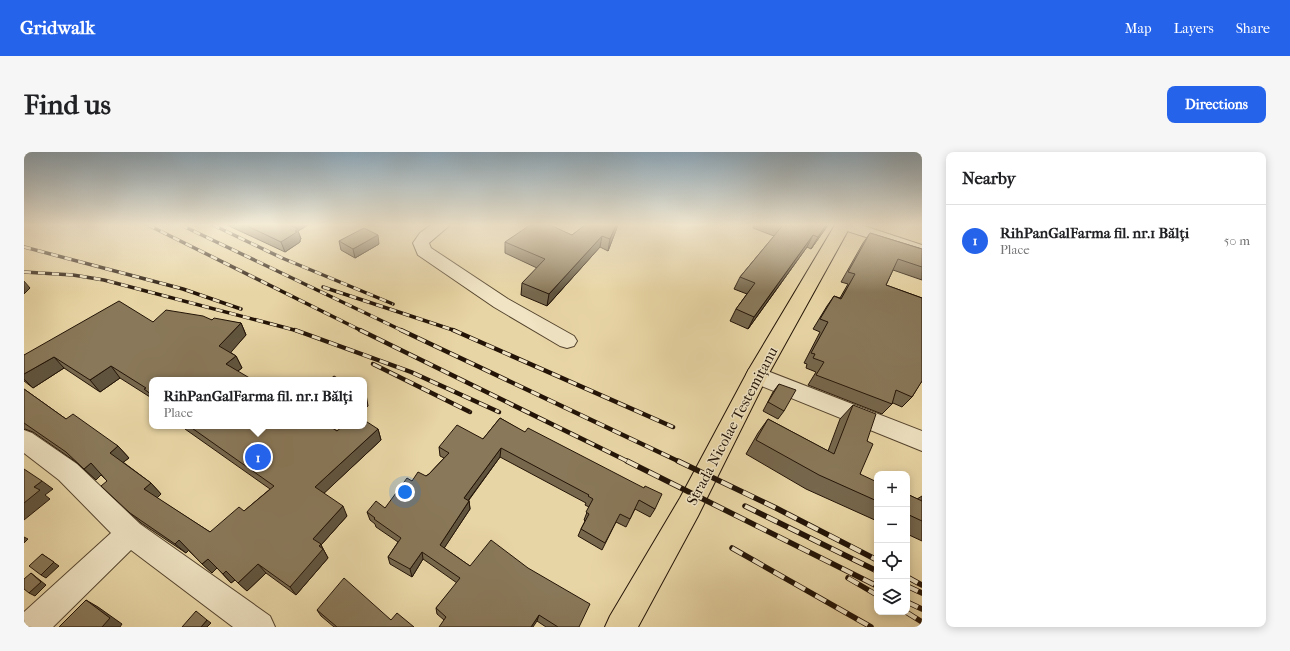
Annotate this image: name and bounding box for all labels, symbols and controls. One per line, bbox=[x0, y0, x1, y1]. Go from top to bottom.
text: Gridwalk bbox=[20, 17, 95, 39]
text: Map bbox=[1125, 20, 1152, 37]
text: Layers bbox=[1174, 20, 1214, 37]
text: Share bbox=[1236, 20, 1270, 37]
button: Directions bbox=[1167, 86, 1266, 123]
text: Find us bbox=[24, 88, 111, 121]
text: Nearby bbox=[962, 168, 1016, 188]
text: RihPanGalFarma fil. nr.1 Bălți bbox=[1000, 224, 1189, 242]
text: 1 bbox=[973, 233, 977, 248]
text: 50 m bbox=[1224, 233, 1250, 248]
text: Place bbox=[1000, 242, 1030, 257]
street label: Strada Nicolae Testemițanu bbox=[683, 343, 782, 508]
popup bbox=[149, 377, 367, 429]
text: RihPanGalFarma fil. nr.1 Bălți bbox=[163, 387, 353, 405]
text: Place bbox=[163, 405, 193, 420]
pin: 1 bbox=[245, 442, 271, 472]
map controls bbox=[874, 471, 910, 615]
button: + bbox=[874, 471, 910, 507]
your location bbox=[395, 482, 415, 502]
button: − bbox=[874, 507, 910, 543]
button: locate bbox=[874, 543, 910, 579]
button: layers bbox=[874, 579, 910, 615]

